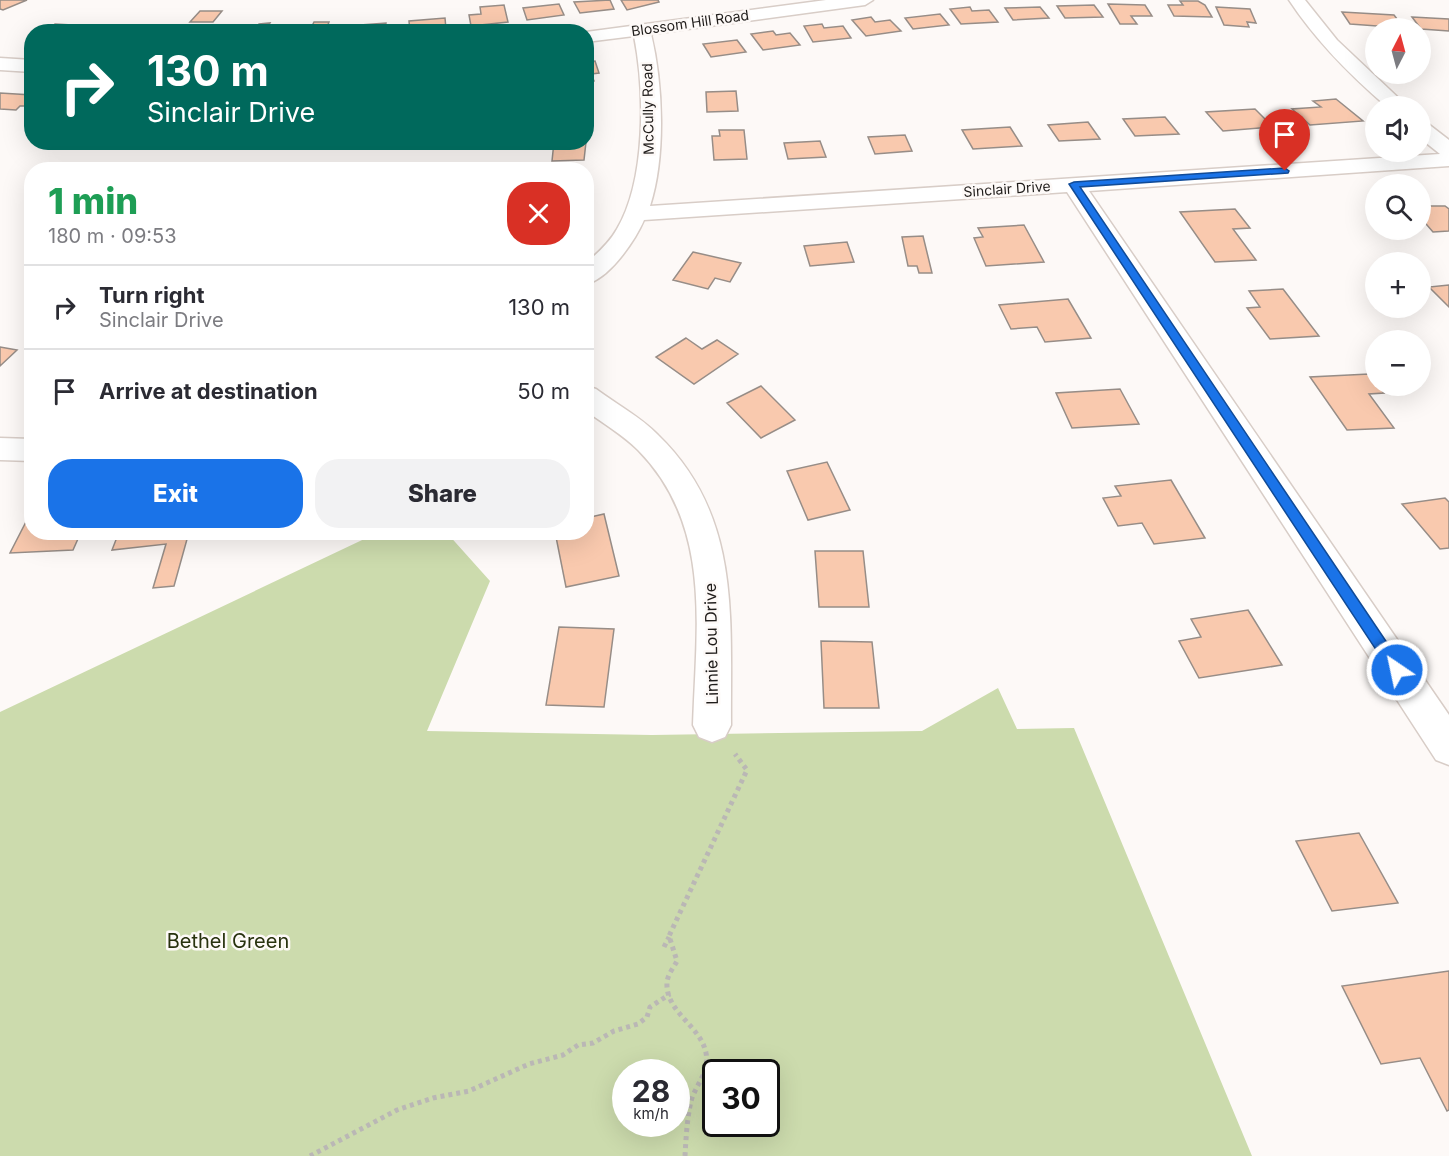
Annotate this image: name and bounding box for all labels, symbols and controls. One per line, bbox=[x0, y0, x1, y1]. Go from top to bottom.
street label: Blossom Hill Road bbox=[630, 6, 750, 39]
north arrow bbox=[1365, 18, 1431, 84]
map controls bbox=[1365, 18, 1431, 396]
text: 130 m bbox=[147, 45, 269, 96]
icon: right bbox=[48, 48, 126, 126]
street label: McCully Road bbox=[638, 63, 657, 155]
text: Sinclair Drive bbox=[147, 96, 315, 129]
button: sound bbox=[1365, 96, 1431, 162]
pin bbox=[1259, 109, 1310, 171]
icon: arrive bbox=[1268, 118, 1301, 151]
button: search bbox=[1365, 174, 1431, 240]
street label: Sinclair Drive bbox=[963, 177, 1051, 200]
text: 1 min bbox=[48, 179, 138, 223]
button: close bbox=[507, 182, 570, 245]
text: 180 m · 09:53 bbox=[48, 224, 177, 248]
button: + bbox=[1365, 252, 1431, 318]
text: Turn right bbox=[99, 282, 205, 308]
icon: right bbox=[48, 291, 81, 324]
text: 130 m bbox=[508, 294, 570, 320]
text: Sinclair Drive bbox=[99, 308, 224, 332]
button: − bbox=[1365, 330, 1431, 396]
icon: arrive bbox=[48, 375, 81, 408]
text: Arrive at destination bbox=[99, 378, 318, 404]
text: 50 m bbox=[517, 378, 570, 404]
button: Exit bbox=[48, 459, 303, 528]
button: Share bbox=[315, 459, 570, 528]
street label: Linnie Lou Drive bbox=[700, 583, 722, 705]
position arrow bbox=[1365, 638, 1429, 702]
park label: Bethel Green bbox=[167, 929, 289, 953]
speed limit sign: 30 bbox=[702, 1059, 780, 1137]
text: 28 bbox=[632, 1073, 670, 1109]
text: km/h bbox=[633, 1104, 669, 1123]

